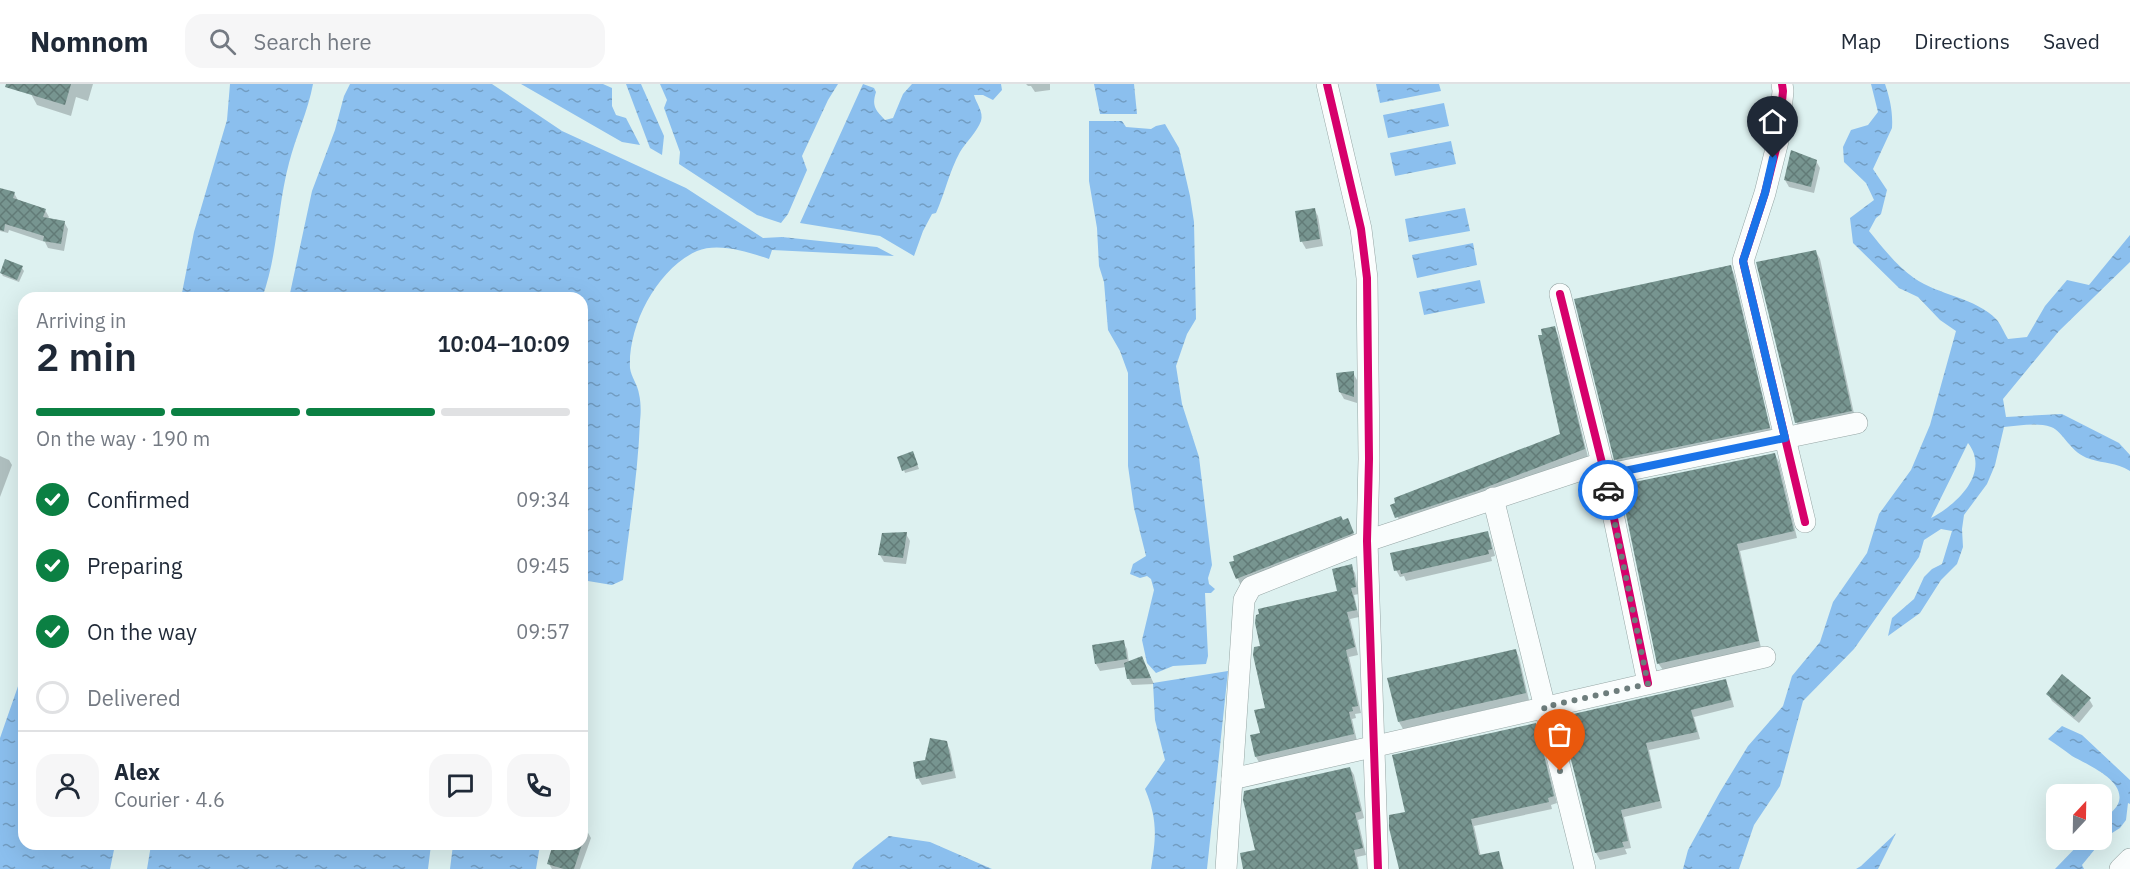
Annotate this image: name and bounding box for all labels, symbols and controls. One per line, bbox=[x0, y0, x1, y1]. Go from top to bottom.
search box bbox=[185, 14, 605, 68]
text: Nomnom bbox=[30, 23, 149, 60]
icon: search bbox=[206, 25, 239, 58]
text: Search here bbox=[254, 27, 372, 56]
text: Map bbox=[1841, 27, 1881, 55]
text: Directions bbox=[1914, 27, 2010, 55]
text: Saved bbox=[2043, 27, 2100, 55]
pin bbox=[1747, 96, 1798, 158]
icon: home bbox=[1756, 105, 1789, 138]
text: Arriving in bbox=[36, 307, 126, 334]
text: 10:04–10:09 bbox=[437, 329, 570, 358]
text: 2 min bbox=[36, 331, 137, 382]
text: On the way · 190 m bbox=[36, 425, 210, 452]
courier bbox=[1578, 460, 1638, 520]
icon: car bbox=[1592, 474, 1625, 507]
icon: check bbox=[36, 483, 69, 516]
text: Confirmed bbox=[87, 485, 190, 514]
text: 09:34 bbox=[516, 486, 570, 513]
icon: check bbox=[36, 549, 69, 582]
text: Preparing bbox=[87, 551, 182, 580]
text: 09:45 bbox=[516, 552, 570, 579]
icon: check bbox=[36, 615, 69, 648]
text: On the way bbox=[87, 617, 197, 646]
text: 09:57 bbox=[516, 618, 570, 645]
text: Delivered bbox=[87, 683, 181, 712]
pin bbox=[1534, 709, 1585, 771]
icon: bag bbox=[1543, 718, 1576, 751]
button: person bbox=[36, 754, 99, 817]
button: chat bbox=[429, 754, 492, 817]
button: phone bbox=[507, 754, 570, 817]
text: Alex bbox=[114, 757, 160, 786]
north arrow bbox=[2046, 784, 2112, 850]
map controls bbox=[2046, 784, 2112, 850]
text: Courier · 4.6 bbox=[114, 786, 225, 813]

